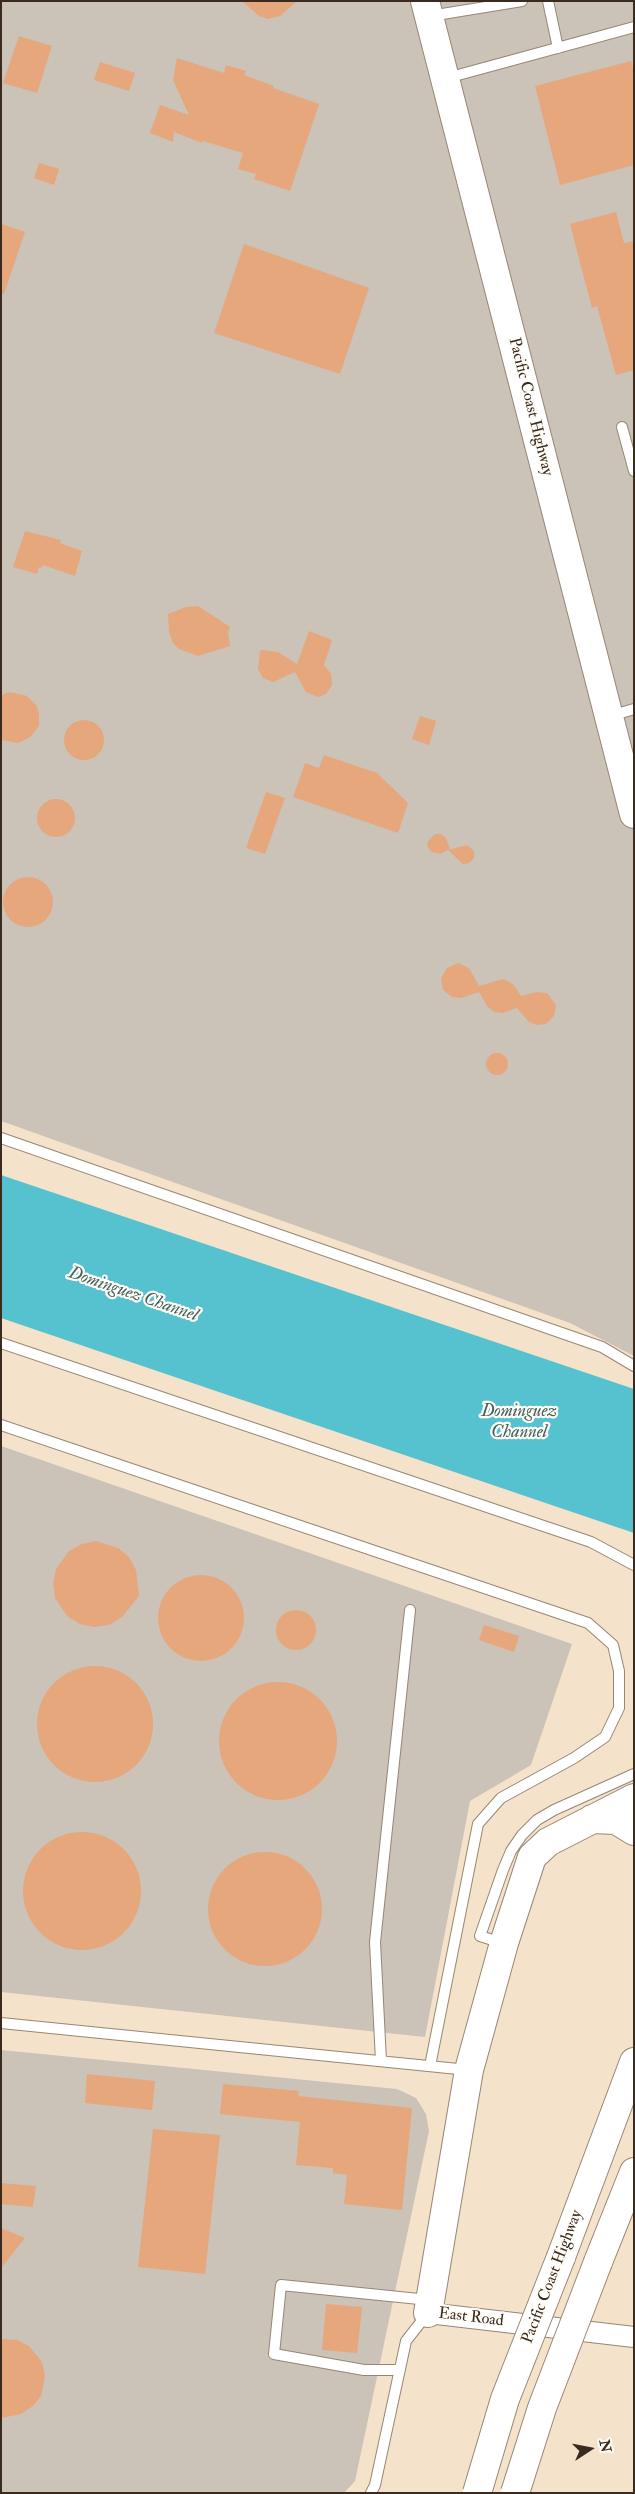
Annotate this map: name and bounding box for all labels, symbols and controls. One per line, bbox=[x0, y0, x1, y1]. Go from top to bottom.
street label: Pacific Coast Highway bbox=[504, 336, 556, 478]
water label: Dominguez Channel bbox=[66, 1263, 200, 1327]
water label: Dominguez Channel bbox=[481, 1401, 557, 1444]
street label: Pacific Coast Highway bbox=[519, 2207, 587, 2347]
street label: East Road bbox=[437, 2304, 505, 2332]
north arrow bbox=[565, 2424, 615, 2474]
text: N bbox=[596, 2438, 615, 2454]

